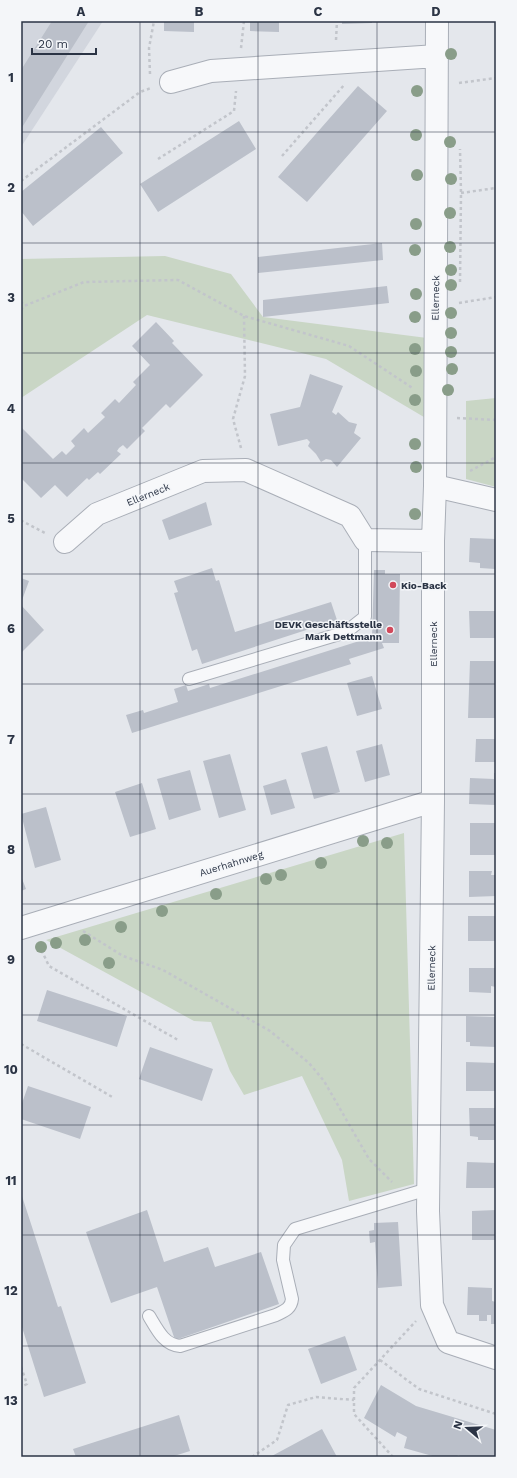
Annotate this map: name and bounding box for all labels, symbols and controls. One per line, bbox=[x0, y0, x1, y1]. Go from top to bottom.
text: A bbox=[77, 4, 86, 19]
text: B bbox=[195, 4, 204, 19]
text: C bbox=[314, 4, 323, 19]
text: D bbox=[431, 4, 441, 19]
scale bar bbox=[32, 30, 96, 56]
text: 20 m bbox=[38, 37, 68, 51]
text: 1 bbox=[8, 70, 14, 85]
text: 2 bbox=[7, 180, 15, 195]
street label: Ellerneck bbox=[430, 275, 441, 321]
text: 3 bbox=[7, 290, 15, 305]
text: 4 bbox=[7, 401, 16, 416]
street label: Ellerneck bbox=[125, 481, 172, 508]
text: 5 bbox=[7, 511, 15, 526]
marker: Kio-Back bbox=[388, 580, 398, 590]
place label: Kio-Back bbox=[401, 580, 447, 591]
place label: DEVK Geschäftsstelle Mark Dettmann bbox=[275, 619, 382, 642]
text: 6 bbox=[7, 621, 15, 636]
street label: Ellerneck bbox=[428, 621, 439, 667]
marker: DEVK Geschäftsstelle Mark Dettmann bbox=[385, 625, 395, 635]
text: 7 bbox=[7, 732, 15, 747]
text: 8 bbox=[7, 842, 15, 857]
street label: Auerhahnweg bbox=[198, 848, 265, 878]
street label: Ellerneck bbox=[426, 945, 437, 991]
text: 9 bbox=[7, 952, 15, 967]
text: 10 bbox=[4, 1062, 18, 1077]
text: 11 bbox=[5, 1173, 17, 1188]
text: 12 bbox=[4, 1283, 18, 1298]
text: 13 bbox=[4, 1393, 18, 1408]
north arrow bbox=[447, 1408, 487, 1448]
text: N bbox=[451, 1419, 465, 1431]

